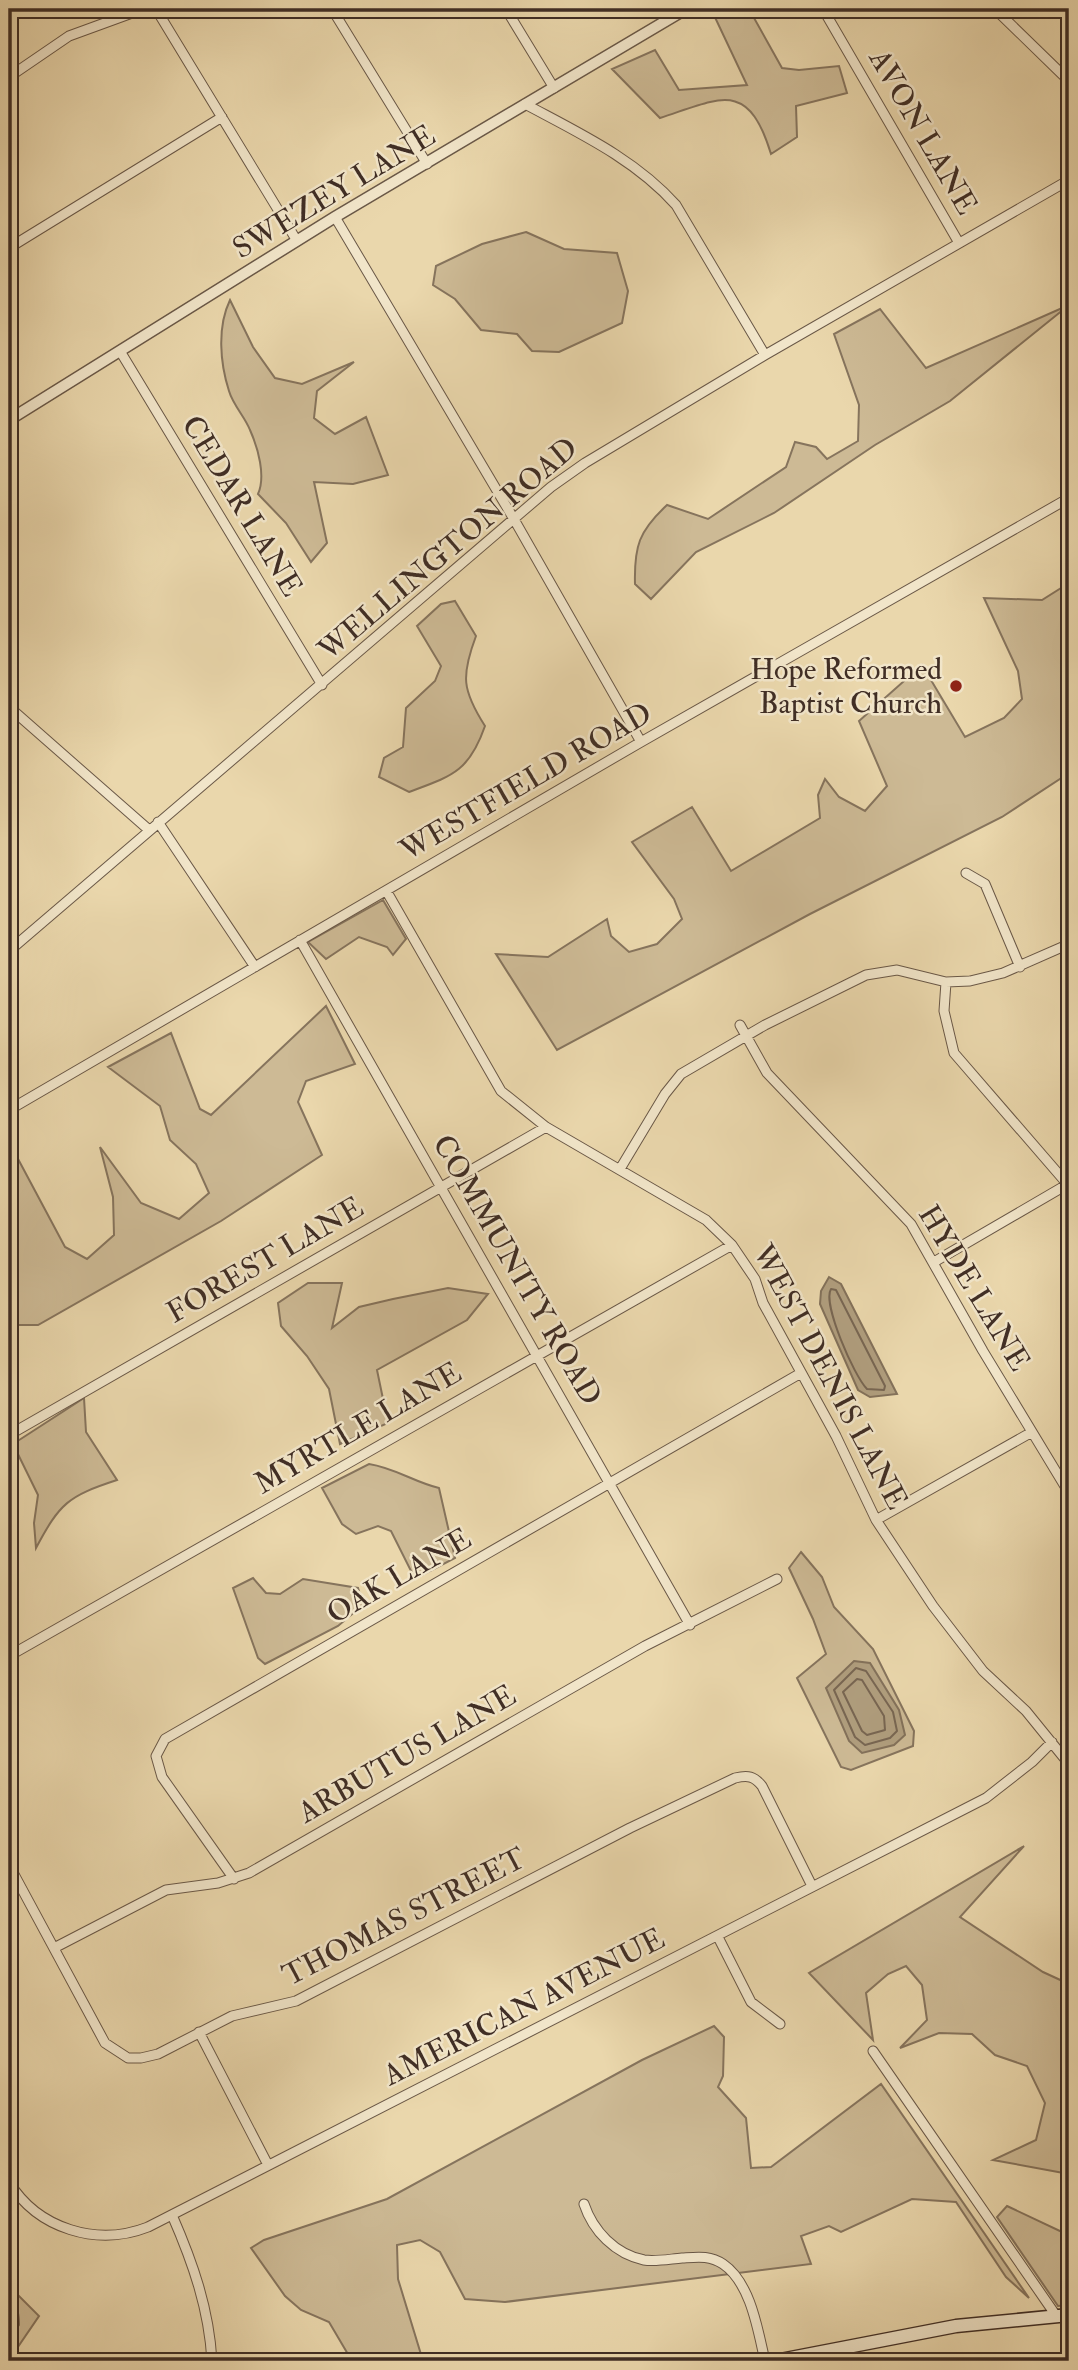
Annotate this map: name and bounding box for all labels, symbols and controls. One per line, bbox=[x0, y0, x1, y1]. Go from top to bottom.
street label: AVON LANE bbox=[860, 42, 985, 221]
street label: SWEZEY LANE bbox=[226, 117, 442, 267]
street label: CEDAR LANE bbox=[174, 409, 310, 603]
street label: WELLINGTON ROAD bbox=[310, 430, 585, 669]
place label: Hope Reformed Baptist Church bbox=[750, 651, 942, 722]
marker: Hope Reformed Baptist Church bbox=[948, 678, 964, 694]
street label: WESTFIELD ROAD bbox=[393, 695, 658, 870]
street label: COMMUNITY ROAD bbox=[424, 1128, 610, 1412]
street label: FOREST LANE bbox=[160, 1189, 370, 1331]
street label: HYDE LANE bbox=[910, 1198, 1038, 1378]
street label: WEST DENIS LANE bbox=[744, 1237, 916, 1516]
street label: MYRTLE LANE bbox=[248, 1354, 468, 1502]
street label: OAK LANE bbox=[320, 1520, 478, 1632]
street label: ARBUTUS LANE bbox=[291, 1677, 522, 1832]
street label: THOMAS STREET bbox=[276, 1840, 532, 1994]
street label: AMERICAN AVENUE bbox=[376, 1920, 671, 2095]

